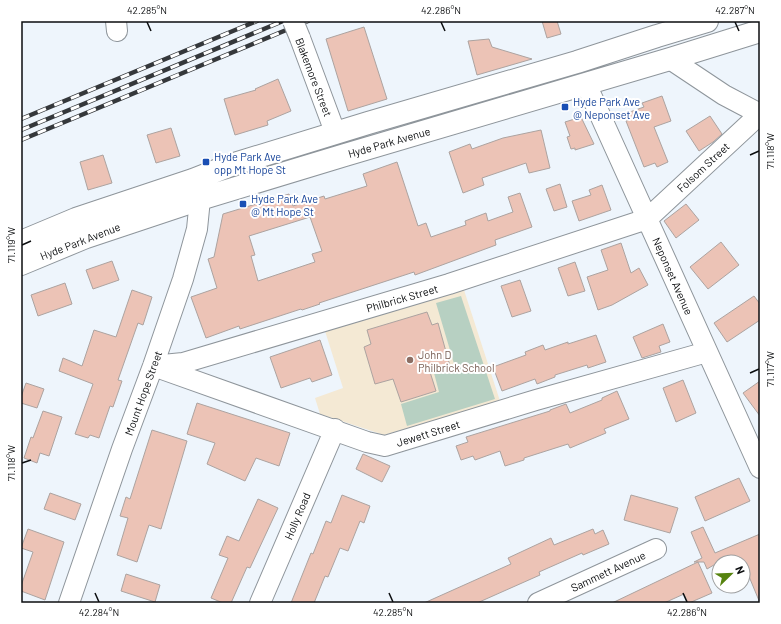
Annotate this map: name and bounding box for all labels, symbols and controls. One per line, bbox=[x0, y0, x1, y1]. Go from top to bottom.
text: 42.285°N bbox=[127, 4, 167, 16]
text: 42.286°N bbox=[421, 4, 461, 16]
text: 42.287°N bbox=[715, 4, 755, 16]
street label: Blakemore Street bbox=[293, 36, 335, 118]
place label: Hyde Park Ave @ Neponset Ave bbox=[573, 95, 650, 121]
marker: Hyde Park Ave @ Neponset Ave bbox=[560, 102, 570, 112]
street label: Hyde Park Avenue bbox=[346, 124, 432, 160]
text: 71.118°W bbox=[764, 133, 776, 169]
street label: Folsom Street bbox=[674, 139, 732, 195]
place label: Hyde Park Ave opp Mt Hope St bbox=[214, 150, 286, 176]
marker: Hyde Park Ave opp Mt Hope St bbox=[201, 157, 211, 167]
place label: Hyde Park Ave @ Mt Hope St bbox=[251, 192, 318, 218]
marker: Hyde Park Ave @ Mt Hope St bbox=[238, 199, 248, 209]
street label: Hyde Park Avenue bbox=[38, 220, 122, 262]
text: 71.119°W bbox=[5, 227, 17, 263]
street label: Neponset Avenue bbox=[650, 235, 696, 317]
street label: Philbrick Street bbox=[365, 282, 439, 314]
place label: John D Philbrick School bbox=[418, 348, 495, 374]
street label: Mount Hope Street bbox=[122, 349, 164, 437]
text: 71.117°W bbox=[764, 351, 776, 387]
marker: John D Philbrick School bbox=[405, 355, 415, 365]
street label: Jewett Street bbox=[395, 417, 461, 449]
text: 71.118°W bbox=[5, 445, 17, 481]
street label: Holly Road bbox=[281, 491, 313, 541]
street label: Sammett Avenue bbox=[569, 548, 648, 594]
north arrow bbox=[711, 554, 751, 594]
text: N bbox=[733, 564, 748, 576]
text: 42.284°N bbox=[79, 606, 119, 618]
text: 42.285°N bbox=[373, 606, 413, 618]
text: 42.286°N bbox=[667, 606, 707, 618]

